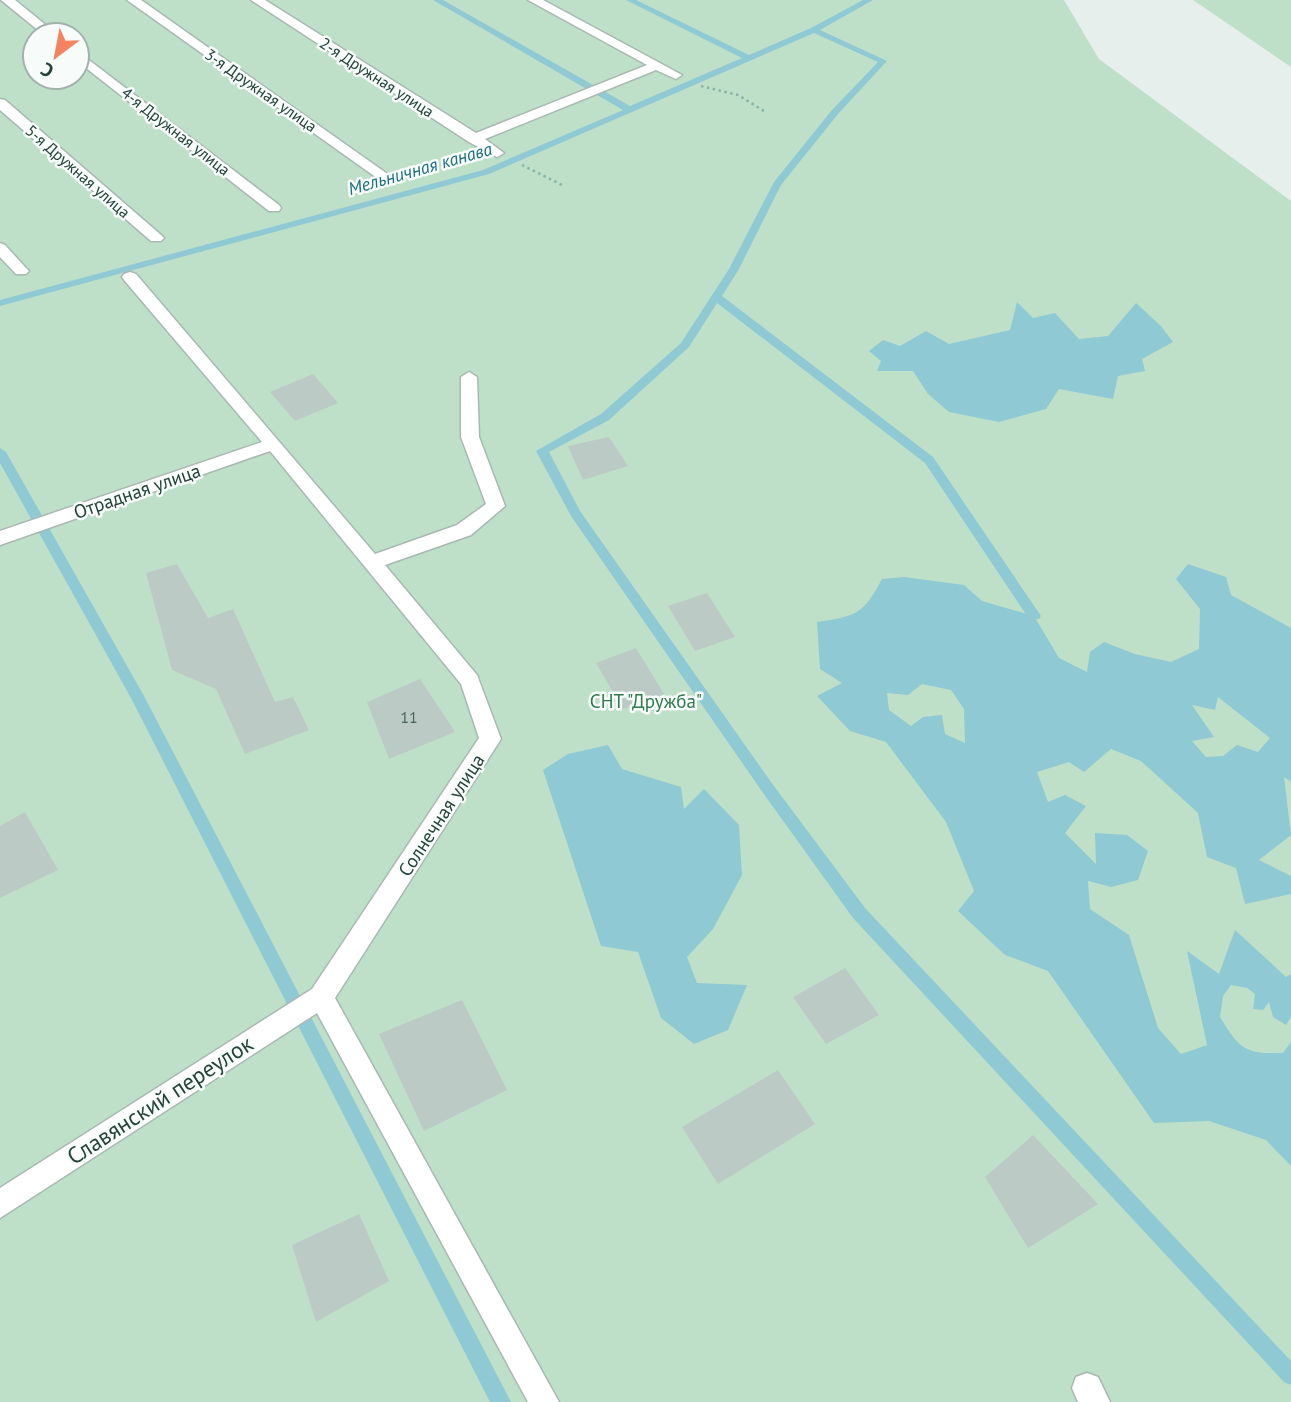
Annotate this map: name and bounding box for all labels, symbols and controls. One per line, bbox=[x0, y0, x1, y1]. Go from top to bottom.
north arrow bbox=[21, 21, 91, 91]
street label: 2-я Дружная улица bbox=[316, 33, 438, 121]
street label: 3-я Дружная улица bbox=[201, 44, 321, 136]
text: С bbox=[36, 57, 58, 83]
street label: 4-я Дружная улица bbox=[118, 82, 234, 180]
street label: 5-я Дружная улица bbox=[22, 120, 134, 222]
water label: Мельничная канава bbox=[345, 137, 495, 200]
street label: Отрадная улица bbox=[70, 458, 204, 524]
park label: СНТ "Дружба" bbox=[590, 689, 702, 713]
house number: 11 bbox=[400, 707, 418, 727]
street label: Солнечная улица bbox=[392, 749, 490, 881]
street label: Славянский переулок bbox=[61, 1029, 258, 1171]

